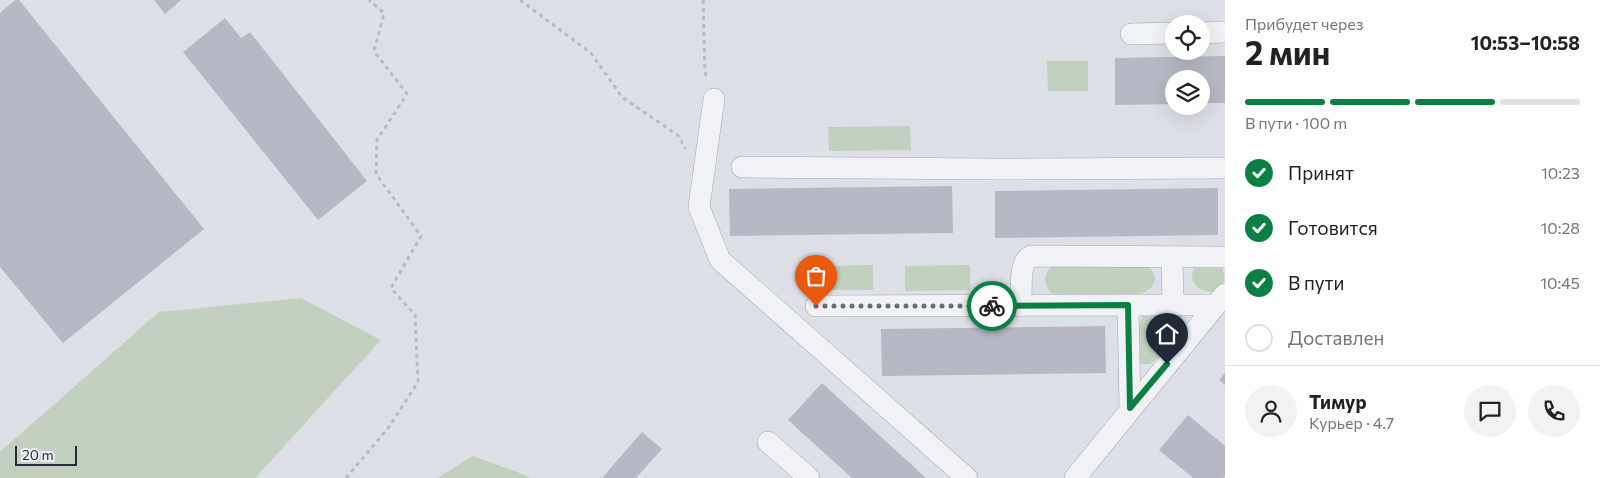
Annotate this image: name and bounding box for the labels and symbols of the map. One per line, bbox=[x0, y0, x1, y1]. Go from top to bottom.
pin bbox=[795, 255, 837, 306]
courier bbox=[967, 281, 1017, 331]
pin bbox=[1146, 313, 1188, 364]
scale bar bbox=[15, 443, 78, 466]

